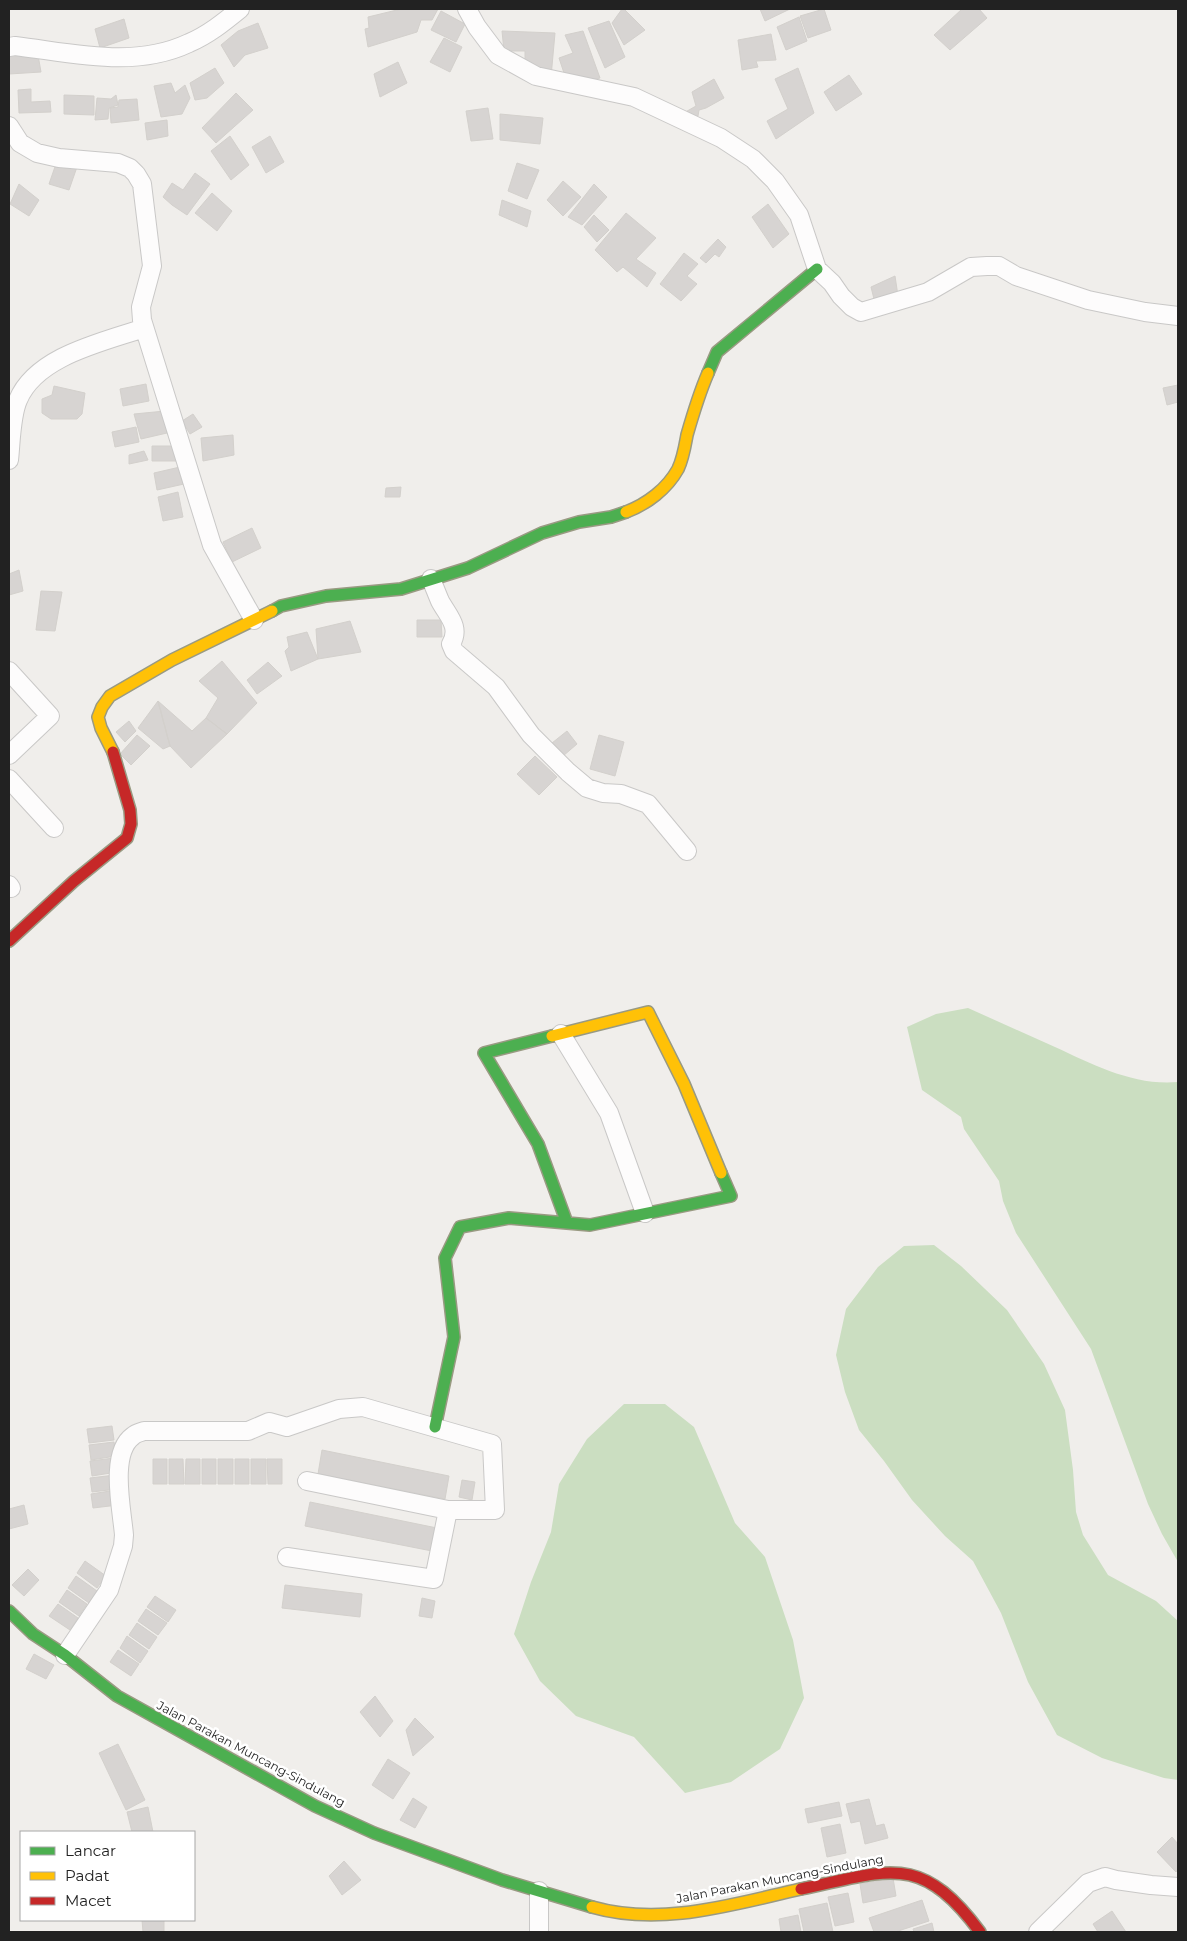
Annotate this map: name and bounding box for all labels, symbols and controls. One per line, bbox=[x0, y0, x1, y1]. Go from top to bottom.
street label: Jalan Parakan Muncang-Sindulang bbox=[154, 1697, 348, 1810]
legend bbox=[20, 1831, 195, 1921]
text: Lancar bbox=[65, 1841, 116, 1860]
street label: Jalan Parakan Muncang-Sindulang bbox=[674, 1851, 885, 1906]
text: Padat bbox=[65, 1866, 110, 1885]
text: Macet bbox=[65, 1891, 112, 1910]

